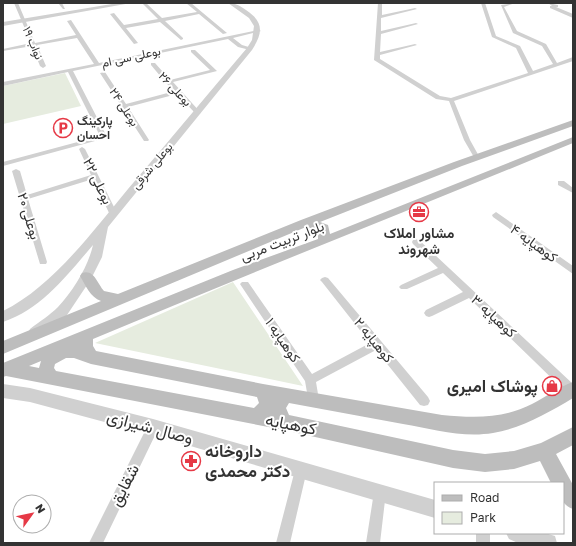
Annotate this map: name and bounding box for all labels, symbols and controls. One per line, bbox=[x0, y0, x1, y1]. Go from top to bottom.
street label: نواب ۱۹ bbox=[19, 24, 47, 62]
street label: بوعلی سی ام bbox=[100, 43, 162, 71]
street label: بوعلی ۲۶ bbox=[155, 68, 195, 110]
street label: بوعلی ۲۴ bbox=[106, 85, 142, 129]
place label: پارکینگ احسان bbox=[77, 113, 113, 142]
parking icon: پارکینگ احسان bbox=[52, 117, 74, 139]
street label: بوعلی شرقی bbox=[128, 139, 176, 193]
street label: بوعلی ۲۲ bbox=[79, 155, 117, 207]
street label: بوعلی ۲۰ bbox=[13, 190, 45, 242]
office icon: مشاور املاک شهروند bbox=[408, 201, 430, 223]
street label: بلوار تربیت مربی bbox=[237, 217, 327, 265]
street label: کوهپایه ۴ bbox=[506, 220, 561, 267]
place label: مشاور املاک شهروند bbox=[384, 224, 455, 258]
street label: کوهپایه ۳ bbox=[467, 291, 520, 342]
street label: کوهپایه ۱ bbox=[261, 314, 304, 366]
street label: کوهپایه ۲ bbox=[349, 314, 398, 367]
place label: پوشاک امیری bbox=[447, 375, 538, 398]
shop icon: پوشاک امیری bbox=[541, 375, 563, 397]
street label: وصال شیرازی bbox=[104, 405, 196, 449]
street label: کوهپایه bbox=[263, 408, 319, 441]
place label: داروخانه دکتر محمدی bbox=[205, 440, 290, 482]
pharmacy icon: داروخانه دکتر محمدی bbox=[180, 450, 202, 472]
street label: شقایق bbox=[104, 460, 144, 510]
legend bbox=[434, 482, 564, 534]
text: Road bbox=[470, 490, 499, 505]
north arrow bbox=[12, 494, 52, 534]
text: N bbox=[33, 501, 49, 515]
text: Park bbox=[470, 510, 496, 525]

